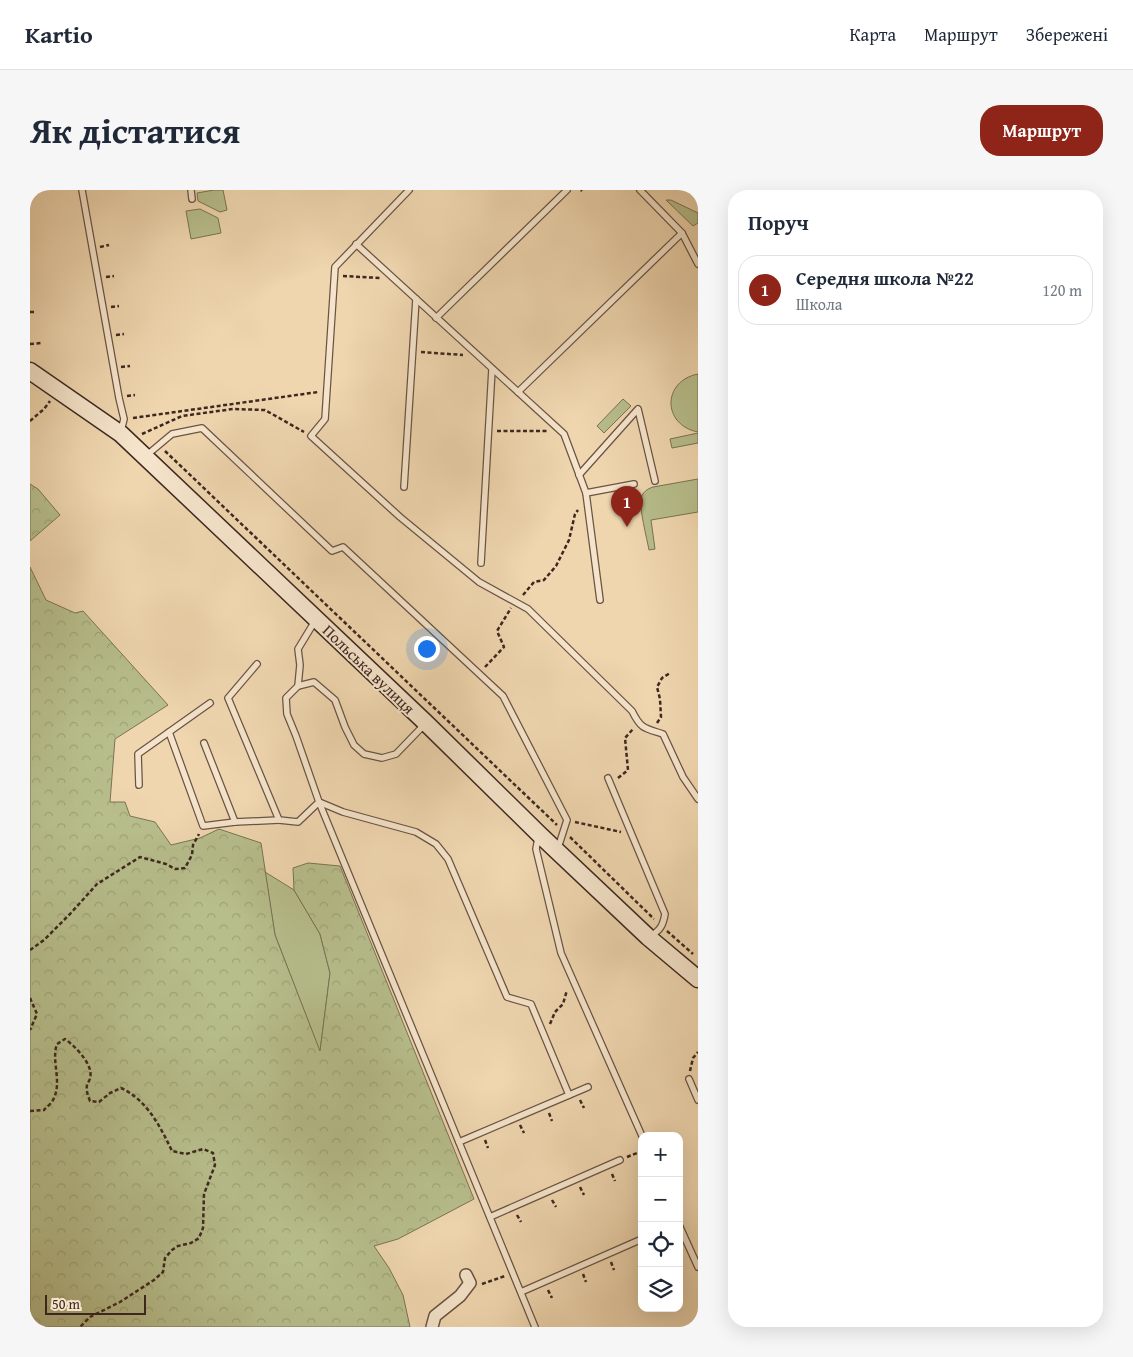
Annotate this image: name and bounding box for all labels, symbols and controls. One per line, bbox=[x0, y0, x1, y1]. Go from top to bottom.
text: Kartio bbox=[25, 17, 93, 52]
text: Карта bbox=[850, 21, 896, 48]
text: Маршрут bbox=[924, 21, 998, 48]
text: Збережені bbox=[1026, 21, 1108, 48]
text: Як дістатися bbox=[30, 105, 240, 156]
button: Маршрут bbox=[980, 105, 1103, 156]
text: Поруч bbox=[748, 207, 809, 238]
text: Середня школа №22 bbox=[796, 264, 974, 292]
text: 1 bbox=[761, 278, 769, 302]
text: 120 m bbox=[1042, 278, 1082, 302]
text: Школа bbox=[796, 292, 842, 316]
pin: 1 bbox=[611, 486, 643, 527]
street label: Польська вулиця bbox=[317, 619, 421, 719]
your location bbox=[414, 636, 440, 662]
map controls bbox=[638, 1132, 683, 1312]
button: + bbox=[638, 1132, 683, 1177]
button: − bbox=[638, 1177, 683, 1222]
button: locate bbox=[638, 1222, 683, 1267]
button: layers bbox=[638, 1267, 683, 1312]
scale bar bbox=[45, 1292, 146, 1315]
text: 50 m bbox=[52, 1294, 80, 1314]

